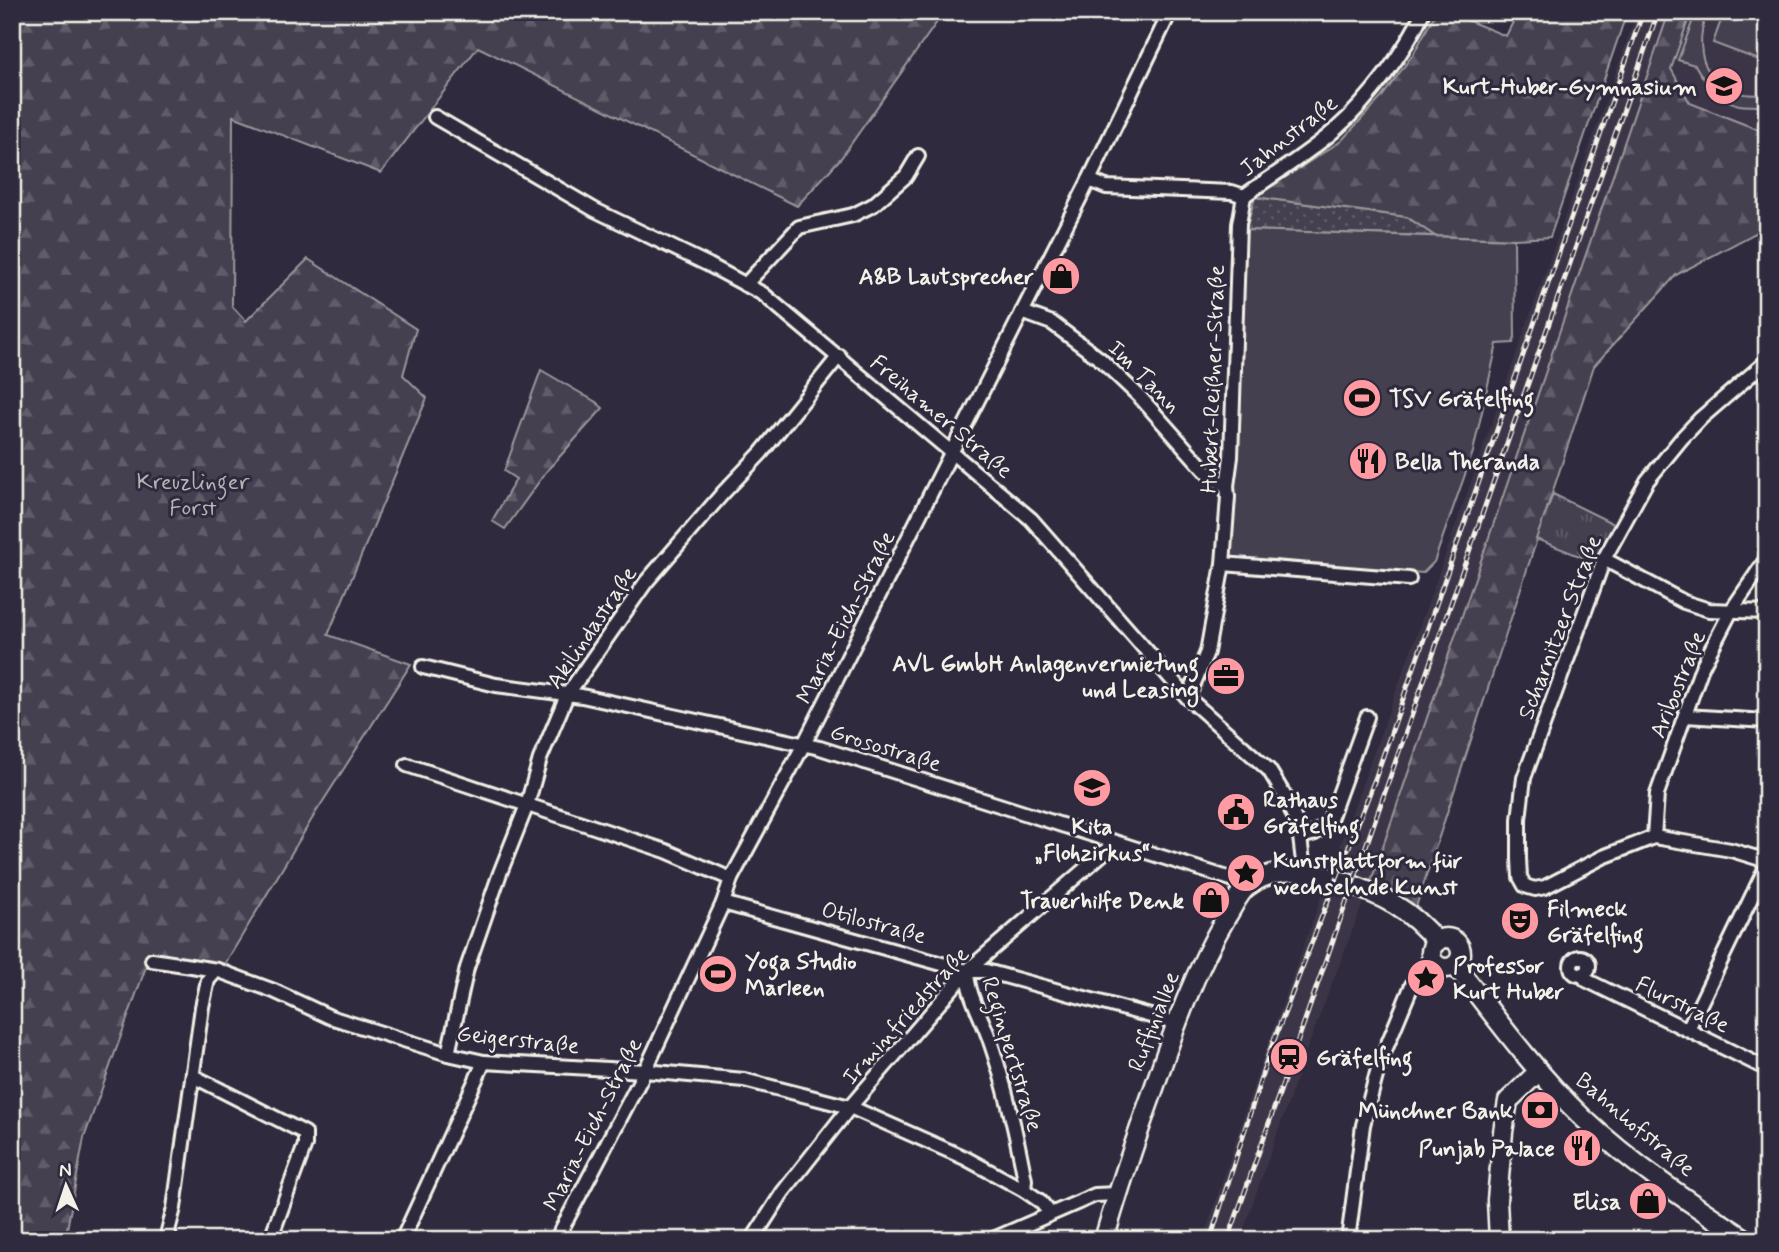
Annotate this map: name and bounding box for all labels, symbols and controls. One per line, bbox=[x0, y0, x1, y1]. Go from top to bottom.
school or university icon: Kurt-Huber-Gymnasium bbox=[1703, 65, 1745, 107]
place label: Kurt-Huber-Gymnasium bbox=[1443, 73, 1697, 103]
street label: Jahnstraße bbox=[1234, 89, 1344, 184]
shop icon: A&B Lautsprecher bbox=[1040, 255, 1082, 297]
place label: A&B Lautsprecher bbox=[859, 263, 1034, 293]
street label: Hubert-Reißner-Straße bbox=[1195, 264, 1233, 494]
street label: Im Tann bbox=[1100, 334, 1187, 421]
street label: Freihamer Straße bbox=[863, 349, 1018, 486]
sports icon: TSV Gräfelfing bbox=[1341, 377, 1383, 419]
place label: TSV Gräfelfing bbox=[1389, 385, 1535, 418]
restaurant icon: Bella Theranda bbox=[1347, 440, 1389, 482]
place label: Bella Theranda bbox=[1395, 448, 1540, 478]
park label: Kreuzlinger Forst bbox=[136, 468, 250, 524]
street label: Maria-Eich-Straße bbox=[790, 526, 903, 710]
street label: Scharnitzer Straße bbox=[1512, 531, 1610, 724]
street label: Akilindastraße bbox=[541, 561, 645, 695]
street label: Aribostraße bbox=[1644, 627, 1714, 743]
place label: AVL GmbH Anlagenvermietung und Leasing bbox=[892, 650, 1199, 708]
office icon: AVL GmbH Anlagenvermietung und Leasing bbox=[1205, 655, 1247, 697]
street label: Grosostraße bbox=[826, 718, 945, 780]
school or university icon: Kita „Flohzirkus“ bbox=[1071, 767, 1113, 809]
place label: Rathaus Gräfelfing bbox=[1263, 786, 1360, 845]
public building icon: Rathaus Gräfelfing bbox=[1215, 791, 1257, 833]
place label: Kita „Flohzirkus“ bbox=[1034, 813, 1150, 869]
place label: Kunstplattform für wechselnde Kunst bbox=[1273, 847, 1463, 903]
place icon: Kunstplattform für wechselnde Kunst bbox=[1225, 852, 1267, 894]
shop icon: Trauerhilfe Denk bbox=[1190, 879, 1232, 921]
place label: Trauerhilfe Denk bbox=[1020, 887, 1184, 917]
place label: Filmeck Gräfelfing bbox=[1547, 895, 1644, 954]
street label: Otilostraße bbox=[818, 896, 929, 952]
theatre icon: Filmeck Gräfelfing bbox=[1499, 900, 1541, 942]
street label: Irminfriedstraße bbox=[836, 941, 977, 1092]
place label: Yoga Studio Marleen bbox=[745, 948, 857, 1004]
place label: Professor Kurt Huber bbox=[1453, 952, 1564, 1008]
sports icon: Yoga Studio Marleen bbox=[697, 953, 739, 995]
place icon: Professor Kurt Huber bbox=[1405, 957, 1447, 999]
street label: Ruffiniallee bbox=[1122, 967, 1188, 1076]
street label: Flurstraße bbox=[1630, 970, 1734, 1041]
street label: Reginpertstraße bbox=[971, 973, 1049, 1136]
street label: Geigerstraße bbox=[455, 1020, 581, 1062]
street label: Maria-Eich-Straße bbox=[537, 1033, 650, 1217]
station icon: Gräfelfing bbox=[1268, 1036, 1310, 1078]
place label: Gräfelfing bbox=[1316, 1044, 1413, 1077]
street label: Bahnhofstraße bbox=[1568, 1067, 1701, 1185]
bank icon: Münchner Bank bbox=[1519, 1089, 1561, 1131]
place label: Münchner Bank bbox=[1358, 1097, 1513, 1127]
restaurant icon: Punjab Palace bbox=[1561, 1127, 1603, 1169]
place label: Punjab Palace bbox=[1418, 1135, 1555, 1165]
north arrow bbox=[32, 1150, 102, 1220]
text: N bbox=[58, 1158, 72, 1183]
shop icon: Elisa bbox=[1627, 1180, 1669, 1222]
place label: Elisa bbox=[1572, 1188, 1621, 1218]

